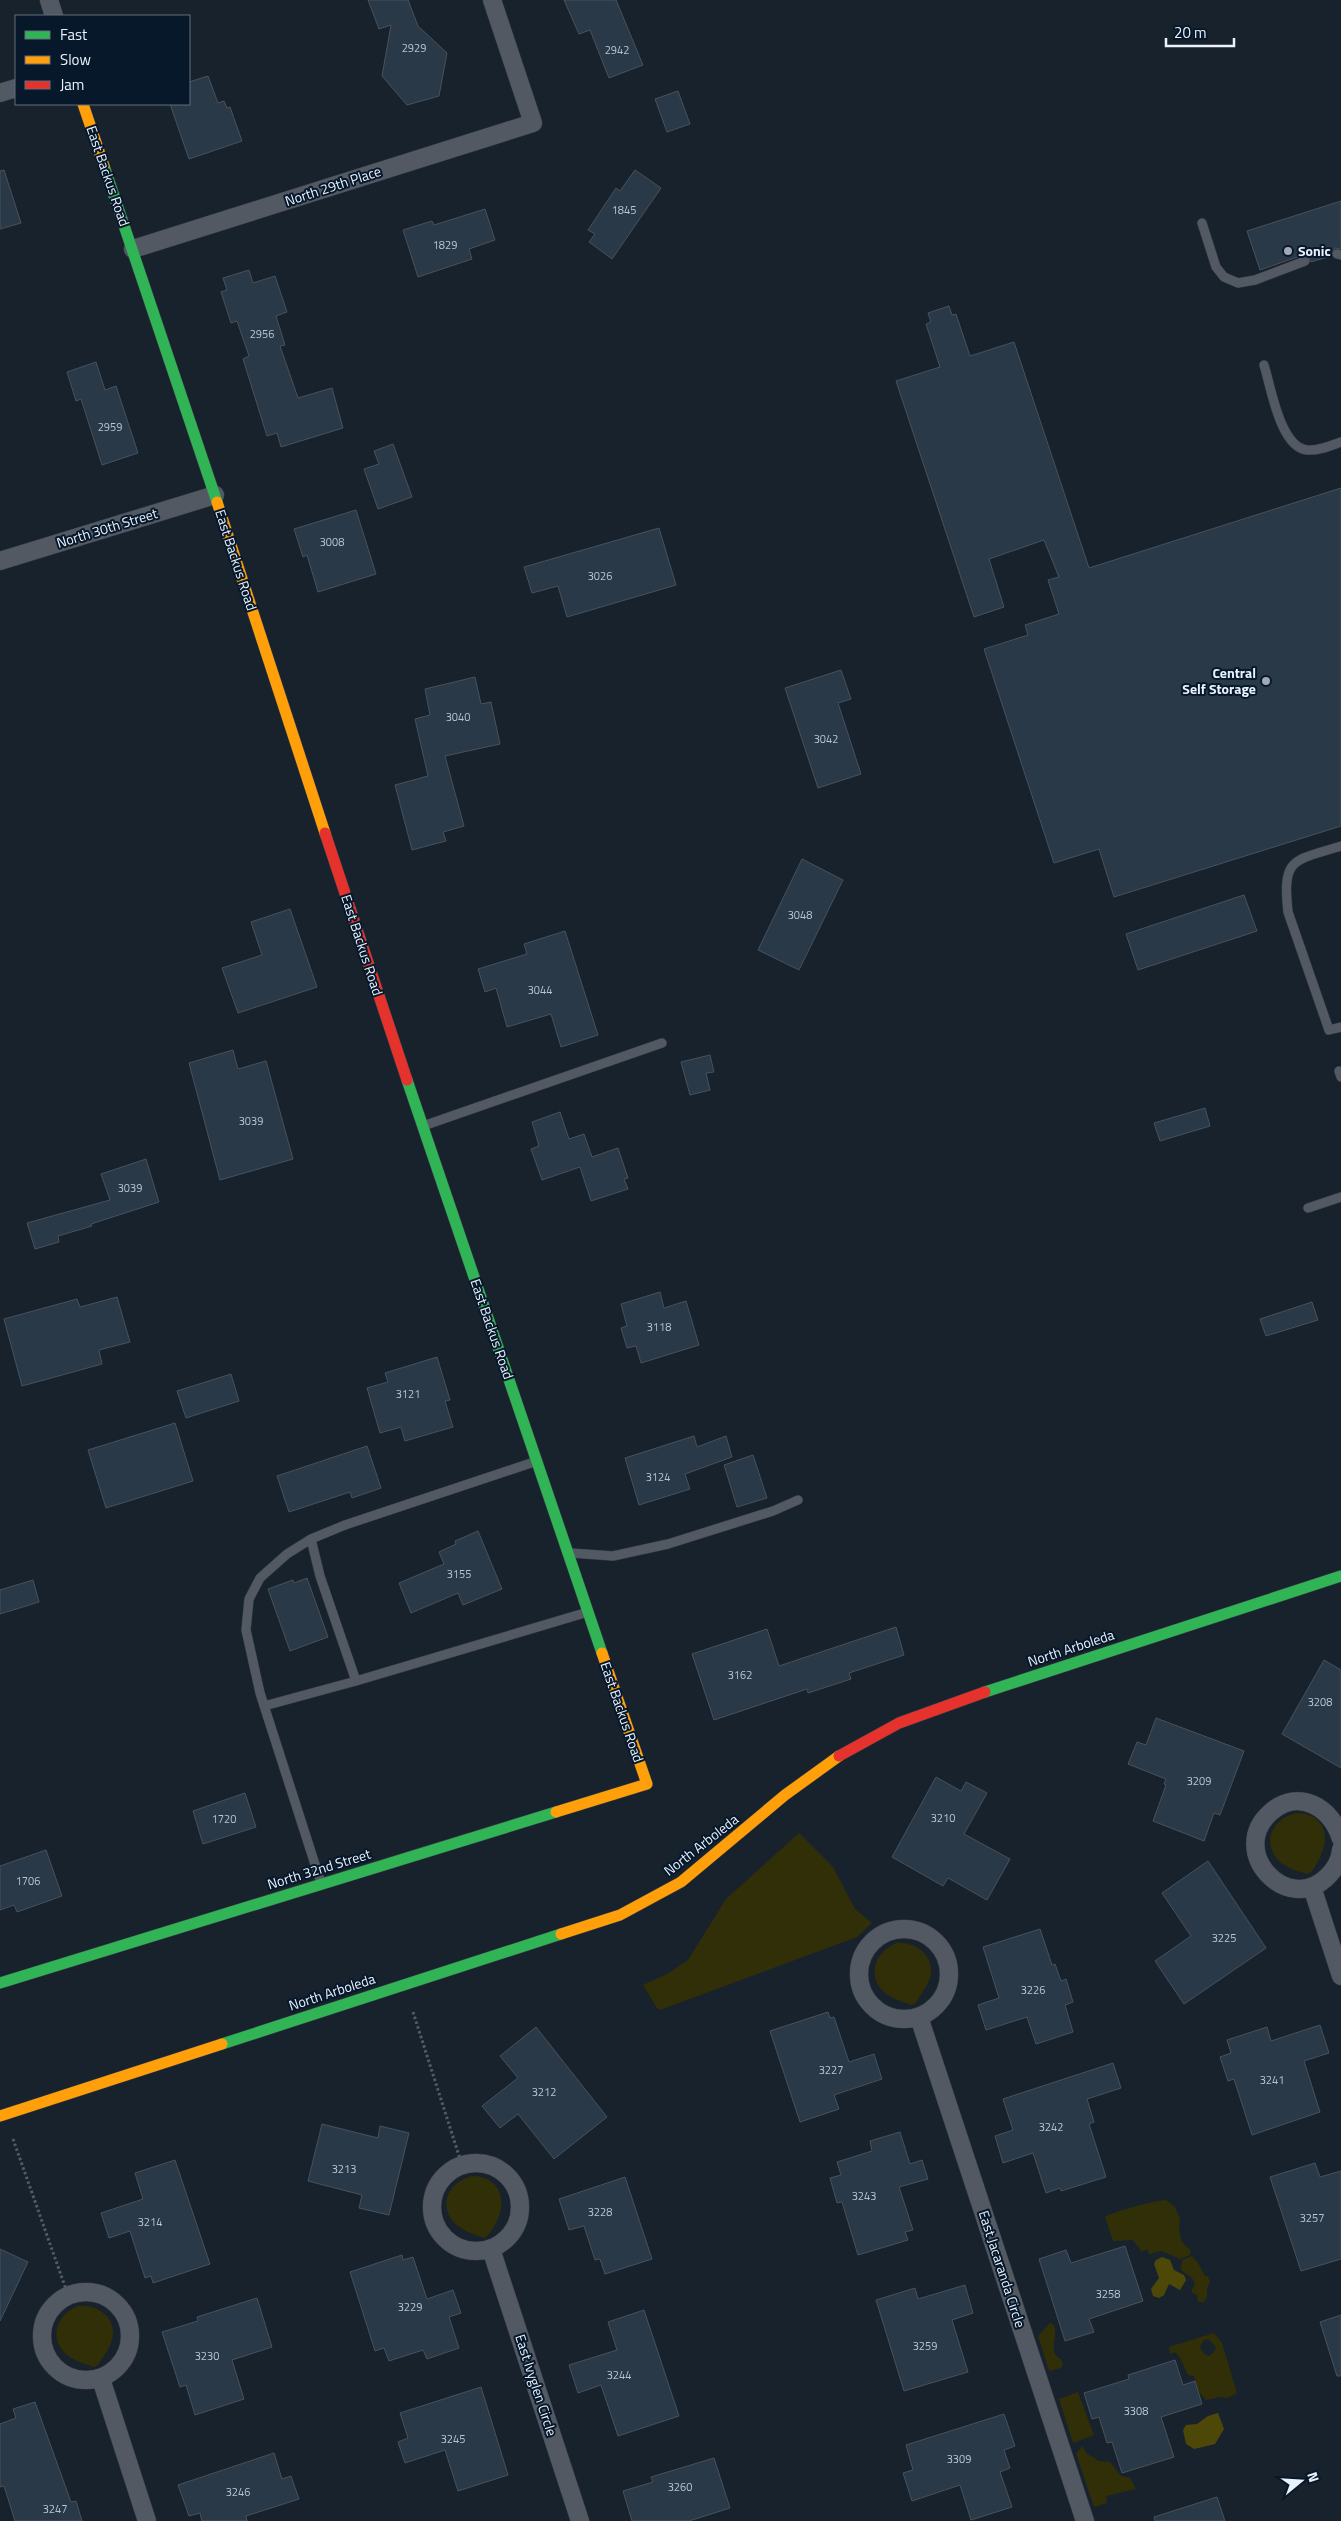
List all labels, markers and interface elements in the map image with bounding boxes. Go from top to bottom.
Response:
legend [15,15,190,105]
scale bar [1166,15,1234,47]
text: 20 m [1174,21,1207,44]
text: Fast [60,23,88,46]
house number: 2929 [402,40,426,56]
house number: 2942 [605,42,629,58]
text: Slow [60,48,91,71]
text: Jam [60,73,84,96]
street label: East Backus Road [81,123,136,229]
street label: North 29th Place [282,160,384,211]
house number: 1845 [612,202,636,218]
house number: 1829 [433,237,457,253]
place label: Sonic [1298,240,1331,261]
marker: Sonic [1282,245,1294,257]
house number: 2956 [250,326,274,342]
house number: 2959 [98,419,122,435]
street label: North 30th Street [54,502,160,553]
street label: East Backus Road [210,507,263,613]
house number: 3008 [320,534,344,550]
house number: 3026 [588,568,612,584]
place label: Central Self Storage [1182,662,1256,699]
marker: Central Self Storage [1260,675,1272,687]
house number: 3040 [446,709,470,725]
house number: 3042 [814,731,838,747]
street label: East Backus Road [336,892,389,998]
house number: 3048 [788,907,812,923]
house number: 3044 [528,982,552,998]
house number: 3039 [239,1113,263,1129]
house number: 3039 [118,1180,142,1196]
street label: East Backus Road [465,1276,520,1382]
house number: 3118 [647,1319,671,1335]
house number: 3121 [396,1386,420,1402]
house number: 3124 [646,1469,670,1485]
house number: 3155 [447,1566,471,1582]
street label: North Arboleda [1025,1624,1117,1671]
street label: East Backus Road [595,1659,650,1765]
house number: 3162 [728,1667,752,1683]
house number: 3208 [1308,1694,1332,1710]
house number: 3209 [1187,1773,1211,1789]
street label: North Arboleda [659,1809,743,1881]
house number: 3210 [931,1810,955,1826]
house number: 1720 [212,1811,236,1827]
street label: North 32nd Street [265,1843,373,1894]
house number: 1706 [16,1873,40,1889]
house number: 3225 [1212,1930,1236,1946]
street label: North Arboleda [286,1968,378,2015]
house number: 3226 [1021,1982,1045,1998]
house number: 3227 [819,2062,843,2078]
house number: 3241 [1260,2072,1284,2088]
house number: 3212 [532,2084,556,2100]
house number: 3242 [1039,2119,1063,2135]
house number: 3213 [332,2161,356,2177]
house number: 3243 [852,2188,876,2204]
house number: 3228 [588,2204,612,2220]
street label: East Jacaranda Circle [974,2208,1031,2330]
house number: 3257 [1300,2210,1324,2226]
house number: 3214 [138,2214,162,2230]
house number: 3258 [1096,2286,1120,2302]
house number: 3229 [398,2299,422,2315]
street label: East Ivyglen Circle [510,2331,563,2438]
house number: 3259 [913,2338,937,2354]
house number: 3230 [195,2348,219,2364]
house number: 3244 [607,2367,631,2383]
house number: 3308 [1124,2403,1148,2419]
house number: 3245 [441,2431,465,2447]
house number: 3309 [947,2451,971,2467]
north arrow [1276,2456,1326,2506]
text: N [1302,2469,1325,2485]
house number: 3260 [668,2479,692,2495]
house number: 3246 [226,2484,250,2500]
house number: 3247 [43,2501,67,2517]

